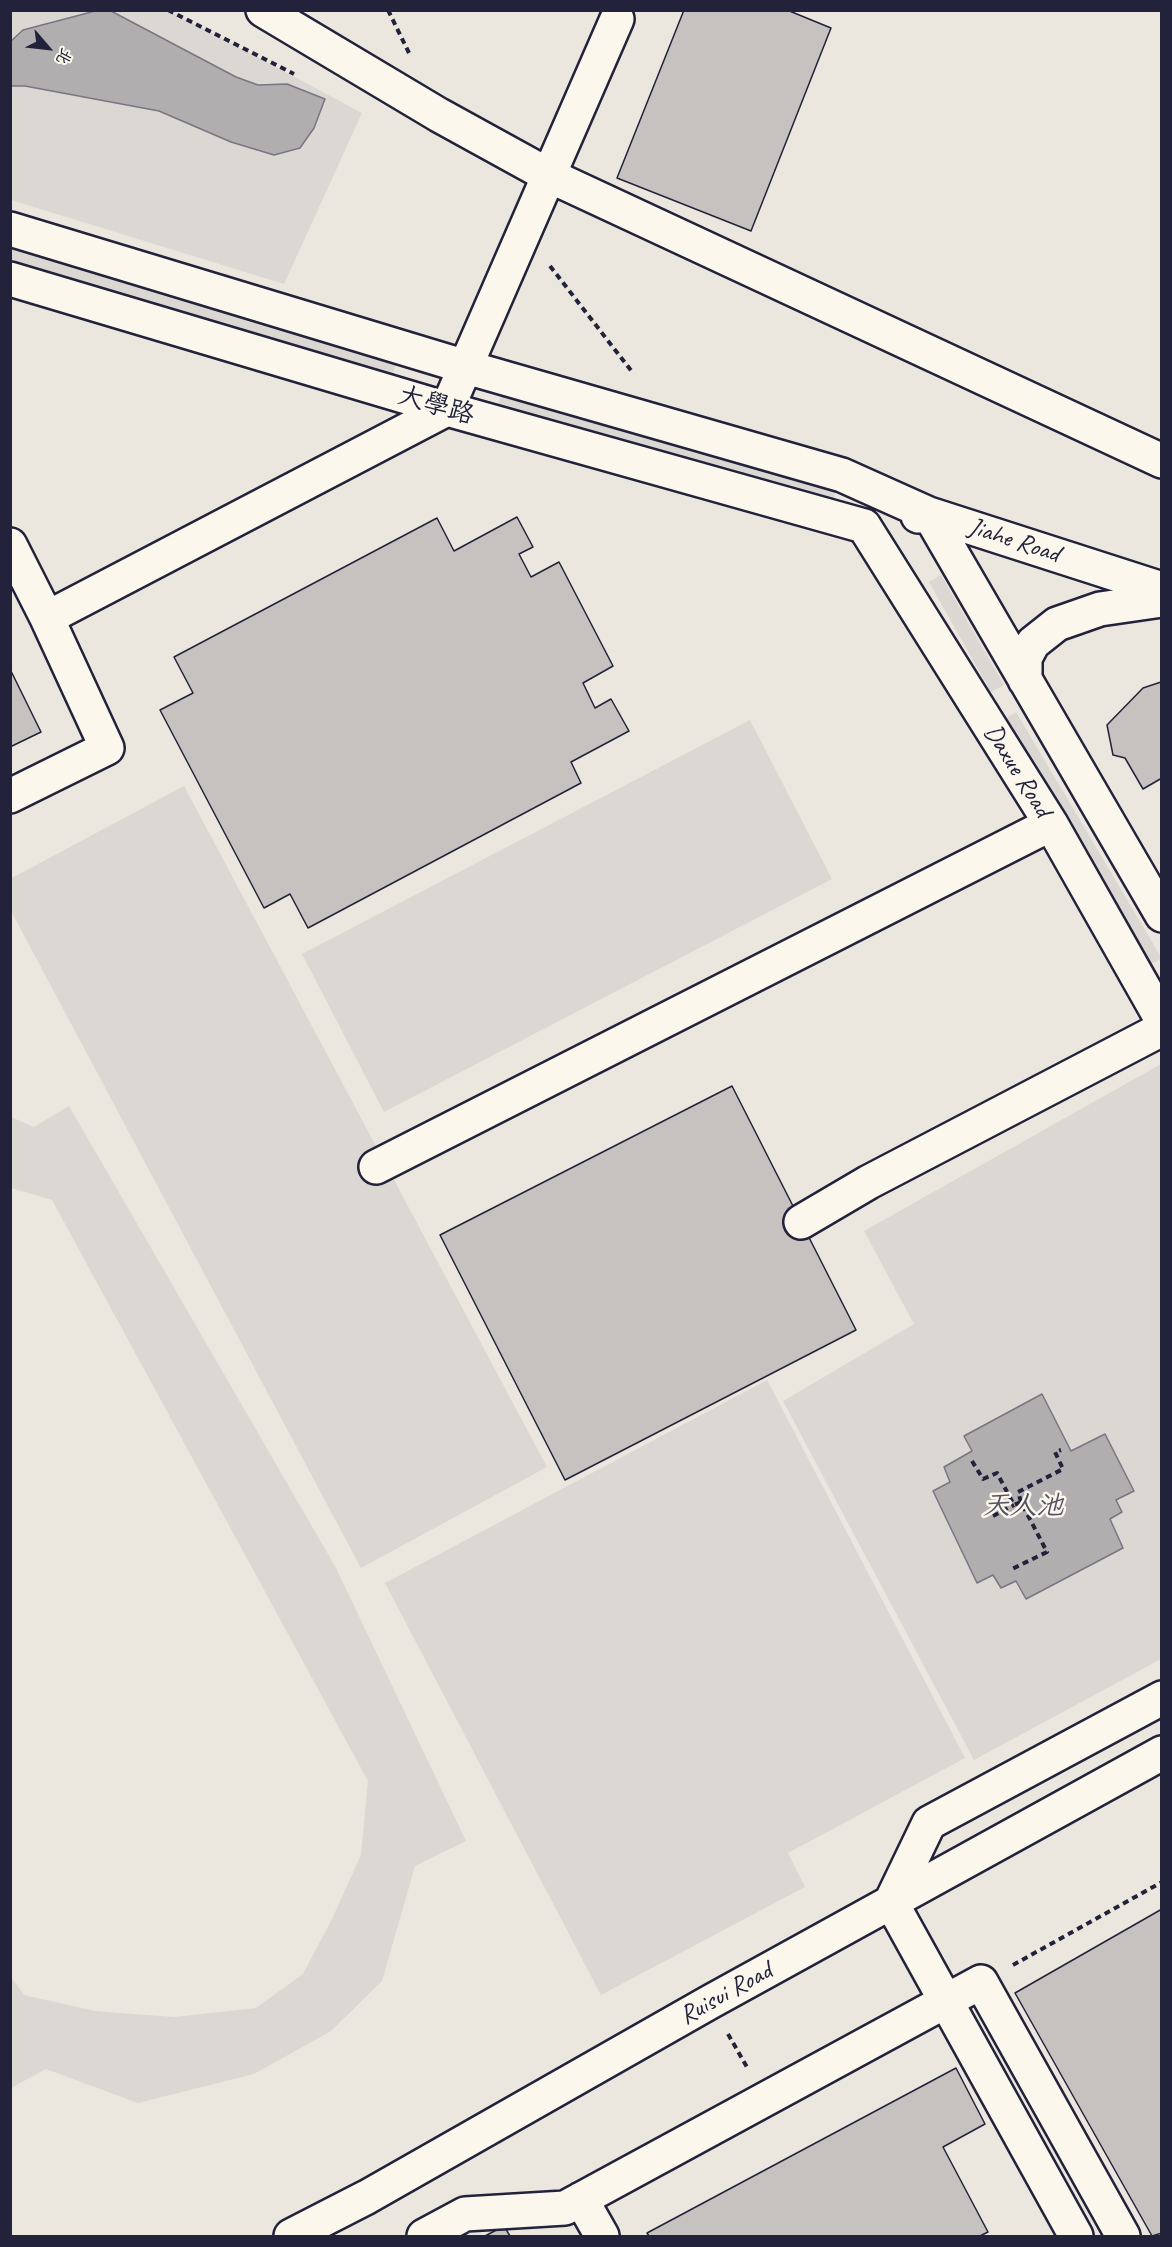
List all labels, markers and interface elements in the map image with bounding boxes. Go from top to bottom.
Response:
north arrow [18,18,78,78]
text: 北 [51,45,76,68]
street label: 大學路 [394,380,478,432]
street label: Jiahe Road [965,512,1063,570]
street label: Daxue Road [976,719,1058,823]
water label: 天人池 [983,1491,1063,1523]
street label: Ruisui Road [674,1956,778,2032]

